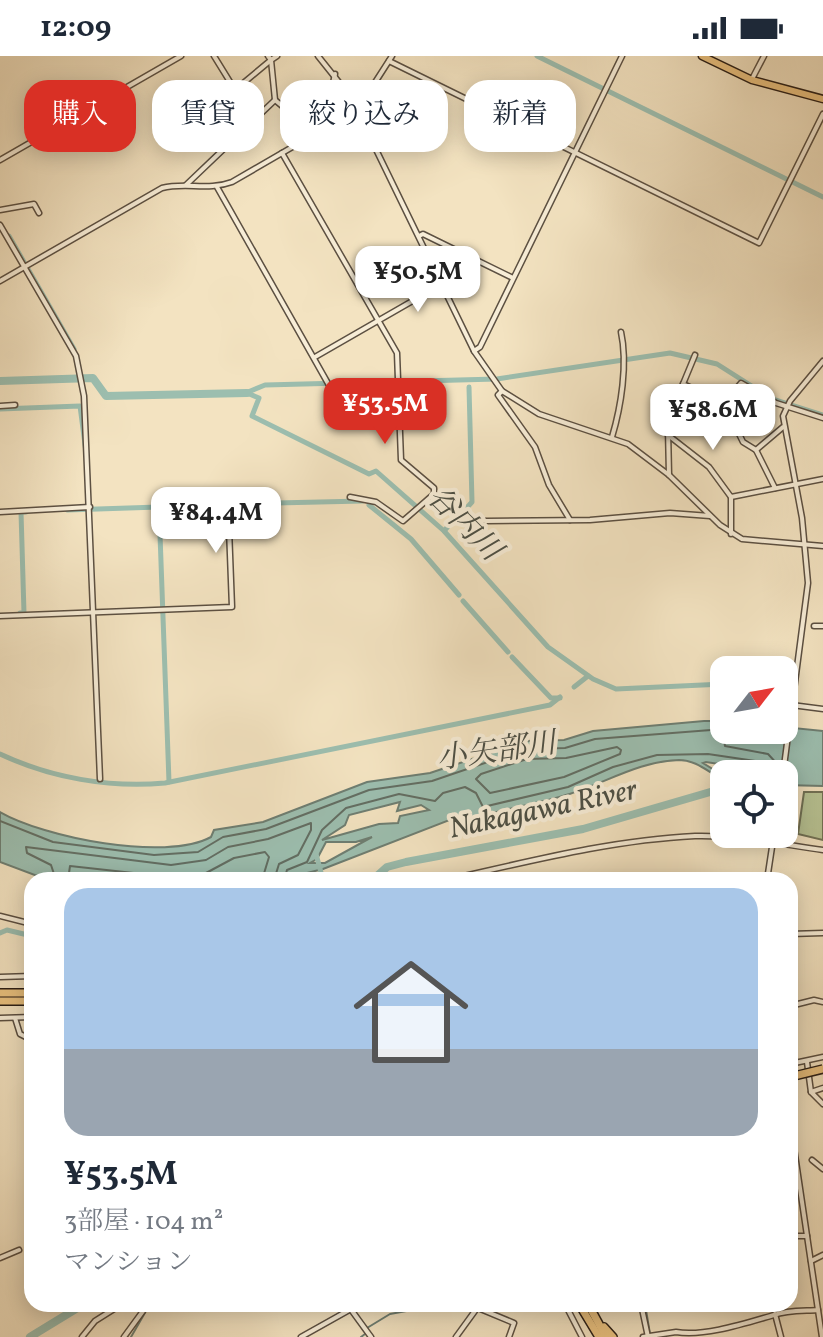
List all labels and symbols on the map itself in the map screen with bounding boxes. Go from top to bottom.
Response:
pin: ¥50.5M [353,246,483,314]
pin: ¥53.5M [320,378,450,446]
pin: ¥58.6M [648,384,778,452]
water label: 谷内川 [417,478,512,573]
pin: ¥84.4M [151,487,281,555]
north arrow [710,656,798,744]
water label: 小矢部川 [434,722,562,781]
water label: Nakagawa River [445,769,642,850]

